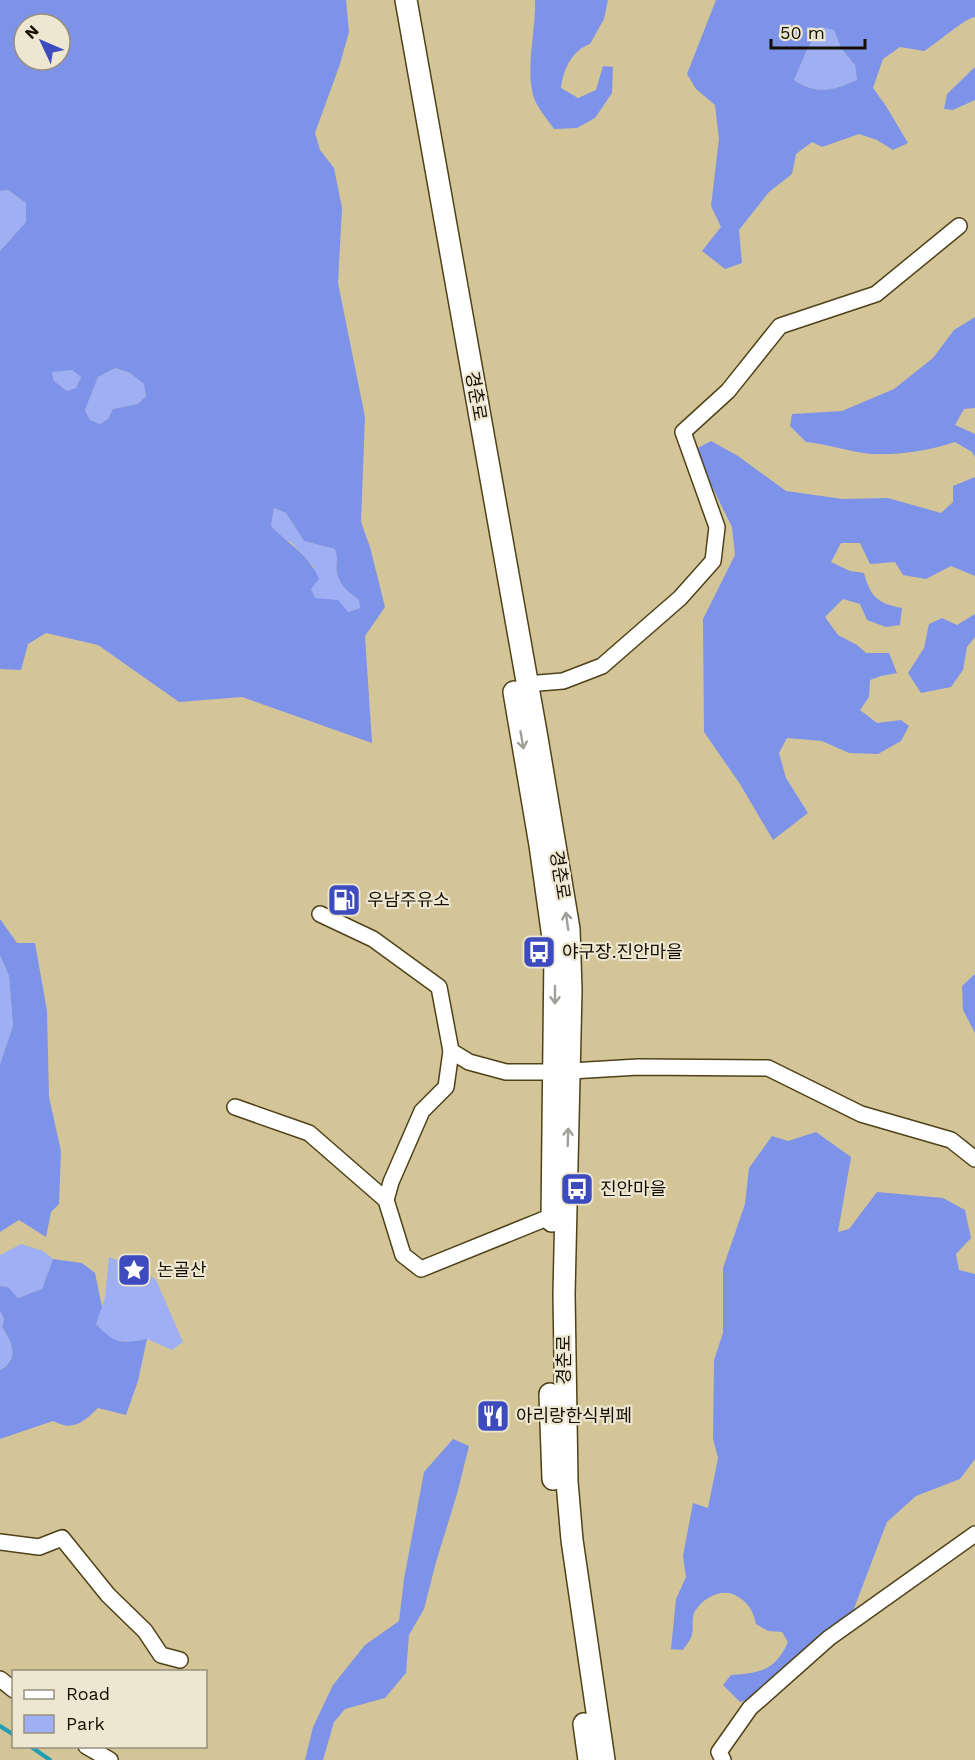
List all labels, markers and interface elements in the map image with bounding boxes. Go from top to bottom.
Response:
north arrow [12,12,72,72]
scale bar [771,12,866,50]
text: N [21,21,43,43]
text: 50 m [780,22,825,43]
street label: 경춘로 [462,370,491,422]
one-way arrow [517,730,528,749]
street label: 경춘로 [546,849,575,901]
fuel station icon: 우남주유소 [326,882,362,918]
place label: 우남주유소 [367,889,450,910]
one-way arrow [562,912,573,932]
bus stop icon: 야구장.진안마을 [521,934,557,970]
place label: 야구장.진안마을 [562,941,683,962]
one-way arrow [549,985,561,1005]
one-way arrow [563,1128,574,1148]
bus stop icon: 진안마을 [559,1171,595,1207]
place label: 진안마을 [600,1178,666,1199]
place icon: 논골산 [116,1252,152,1288]
place label: 논골산 [157,1259,207,1280]
street label: 경춘로 [553,1335,574,1385]
restaurant icon: 아리랑한식뷔페 [475,1398,511,1434]
place label: 아리랑한식뷔페 [516,1405,632,1426]
legend [12,1670,207,1748]
text: Road [66,1683,110,1704]
text: Park [66,1713,105,1734]

